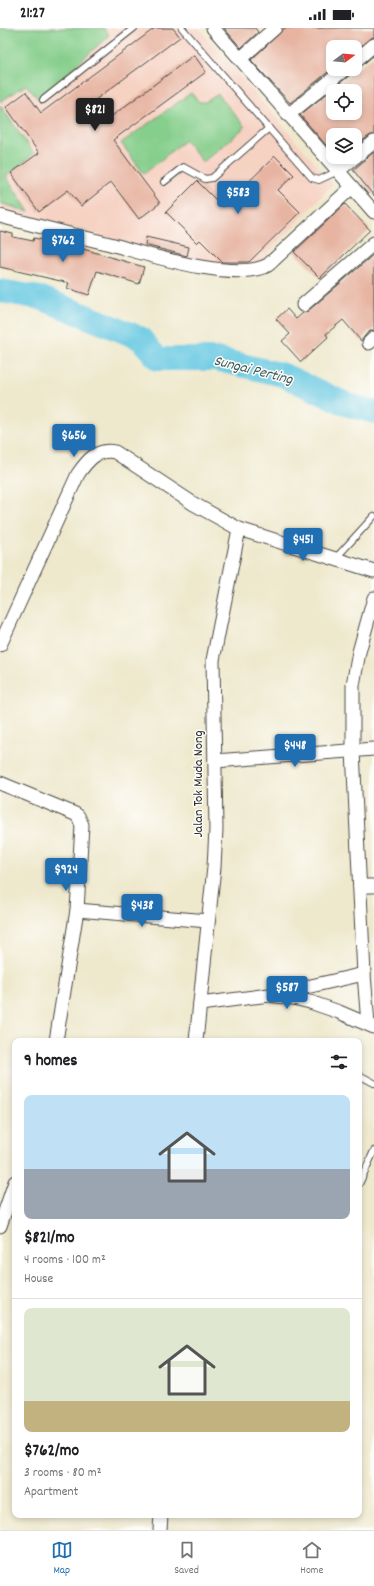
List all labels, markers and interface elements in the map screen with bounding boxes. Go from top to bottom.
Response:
text: 21:27 [20,3,45,25]
north arrow [326,40,362,76]
map controls [326,40,362,164]
button: locate [326,84,362,120]
pin: $821 [71,98,119,132]
text: $821 [85,101,105,120]
button: layers [326,128,362,164]
pin: $583 [214,181,262,215]
text: $583 [226,184,250,203]
pin: $762 [39,229,87,263]
text: $762 [51,232,75,251]
water label: Sungai Perting [211,351,295,392]
pin: $656 [50,424,98,458]
text: $656 [61,427,87,446]
pin: $451 [279,528,327,562]
text: $451 [293,531,313,550]
street label: Jalan Tok Muda Nong [189,730,209,838]
pin: $448 [271,734,319,768]
text: $448 [284,737,306,756]
pin: $924 [42,858,90,892]
text: $924 [54,861,78,880]
pin: $438 [118,894,166,928]
text: $438 [131,897,153,916]
pin: $587 [263,976,311,1010]
text: $587 [276,979,298,998]
text: 9 homes [24,1050,77,1074]
icon: filters [328,1051,350,1073]
icon: home [151,1121,223,1193]
text: $821/mo [24,1227,75,1251]
text: 4 rooms · 100 m² [24,1251,106,1270]
text: House [24,1270,53,1289]
icon: home [151,1334,223,1406]
text: $762/mo [24,1440,79,1464]
text: 3 rooms · 80 m² [24,1464,101,1483]
text: Apartment [24,1483,78,1502]
tab: Map [51,1539,73,1579]
tab: Saved [174,1539,199,1579]
tab: Home [300,1539,323,1579]

